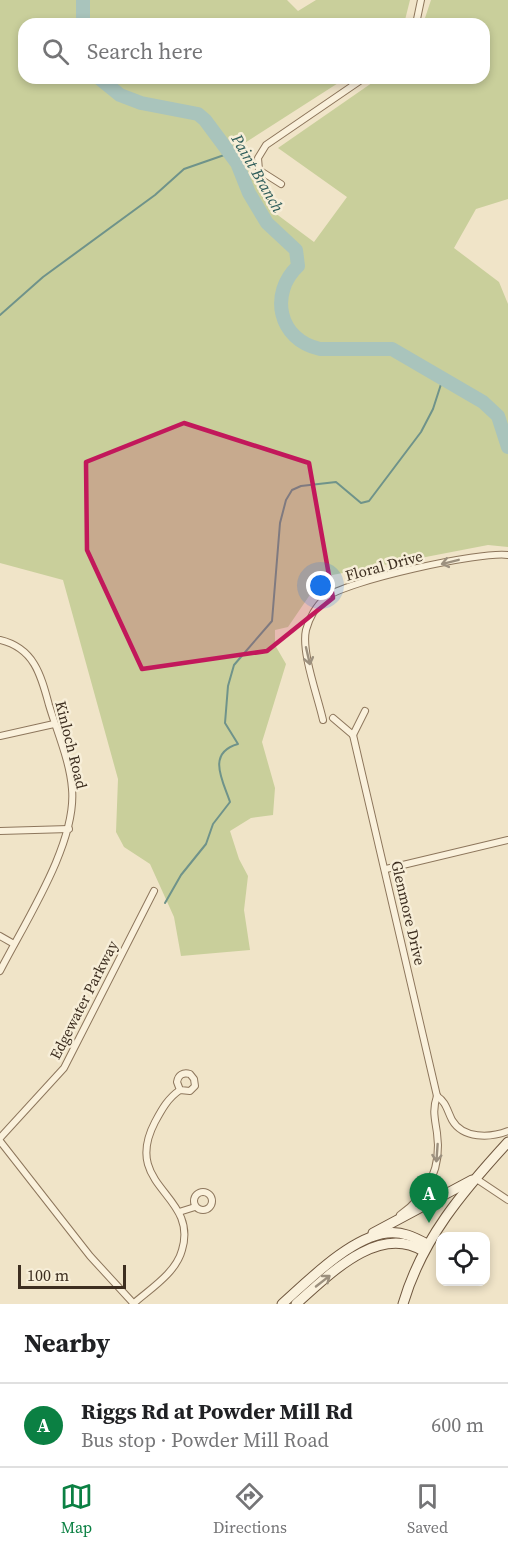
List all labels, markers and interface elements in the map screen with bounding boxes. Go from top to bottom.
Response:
search box [18,18,490,84]
icon: search [39,35,72,68]
text: Search here [87,36,203,66]
water label: Paint Branch [226,129,289,217]
street label: Floral Drive [343,545,425,586]
one-way arrow [441,556,460,568]
your location [306,571,335,600]
one-way arrow [303,646,315,665]
street label: Kinloch Road [50,699,93,792]
street label: Glenmore Drive [386,859,431,968]
street label: Edgewater Parkway [44,936,123,1063]
one-way arrow [432,1143,443,1163]
pin: A [410,1174,448,1223]
map controls [436,1232,490,1286]
button: locate [436,1232,490,1286]
scale bar [18,1262,126,1290]
text: 100 m [27,1264,69,1286]
one-way arrow [314,1275,330,1288]
text: Nearby [24,1325,110,1361]
text: Riggs Rd at Powder Mill Rd [81,1396,353,1426]
text: A [37,1411,50,1439]
text: 600 m [431,1411,484,1439]
text: Bus stop · Powder Mill Road [81,1426,329,1454]
tab: Map [60,1480,93,1538]
tab: Directions [213,1480,287,1538]
tab: Saved [407,1480,448,1538]

